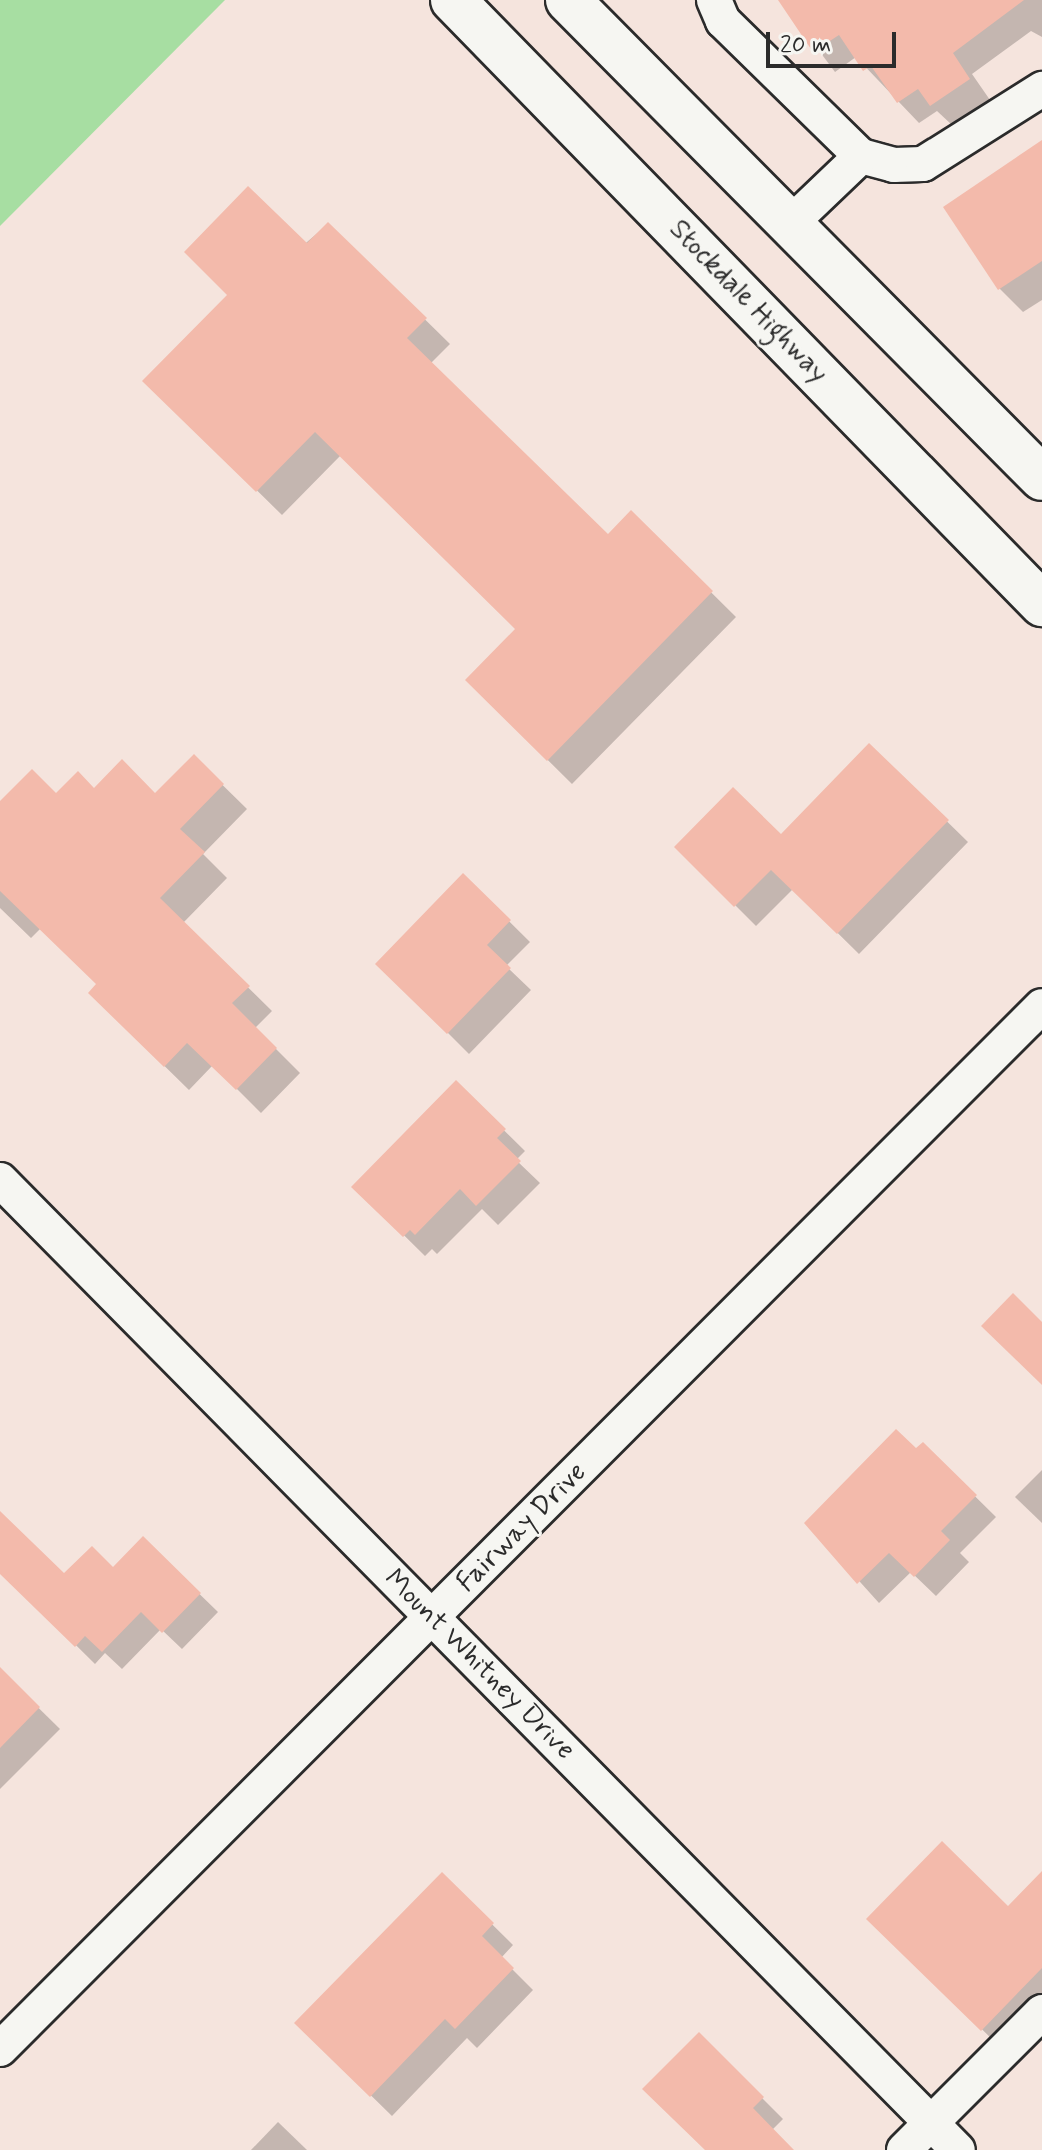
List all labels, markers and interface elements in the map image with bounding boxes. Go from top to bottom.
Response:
scale bar [770,16,900,66]
text: 20 m [780,30,831,61]
street label: Stockdale Highway [662,213,834,391]
street label: Fairway Drive [451,1457,593,1599]
street label: Mount Whitney Drive [377,1563,581,1767]

